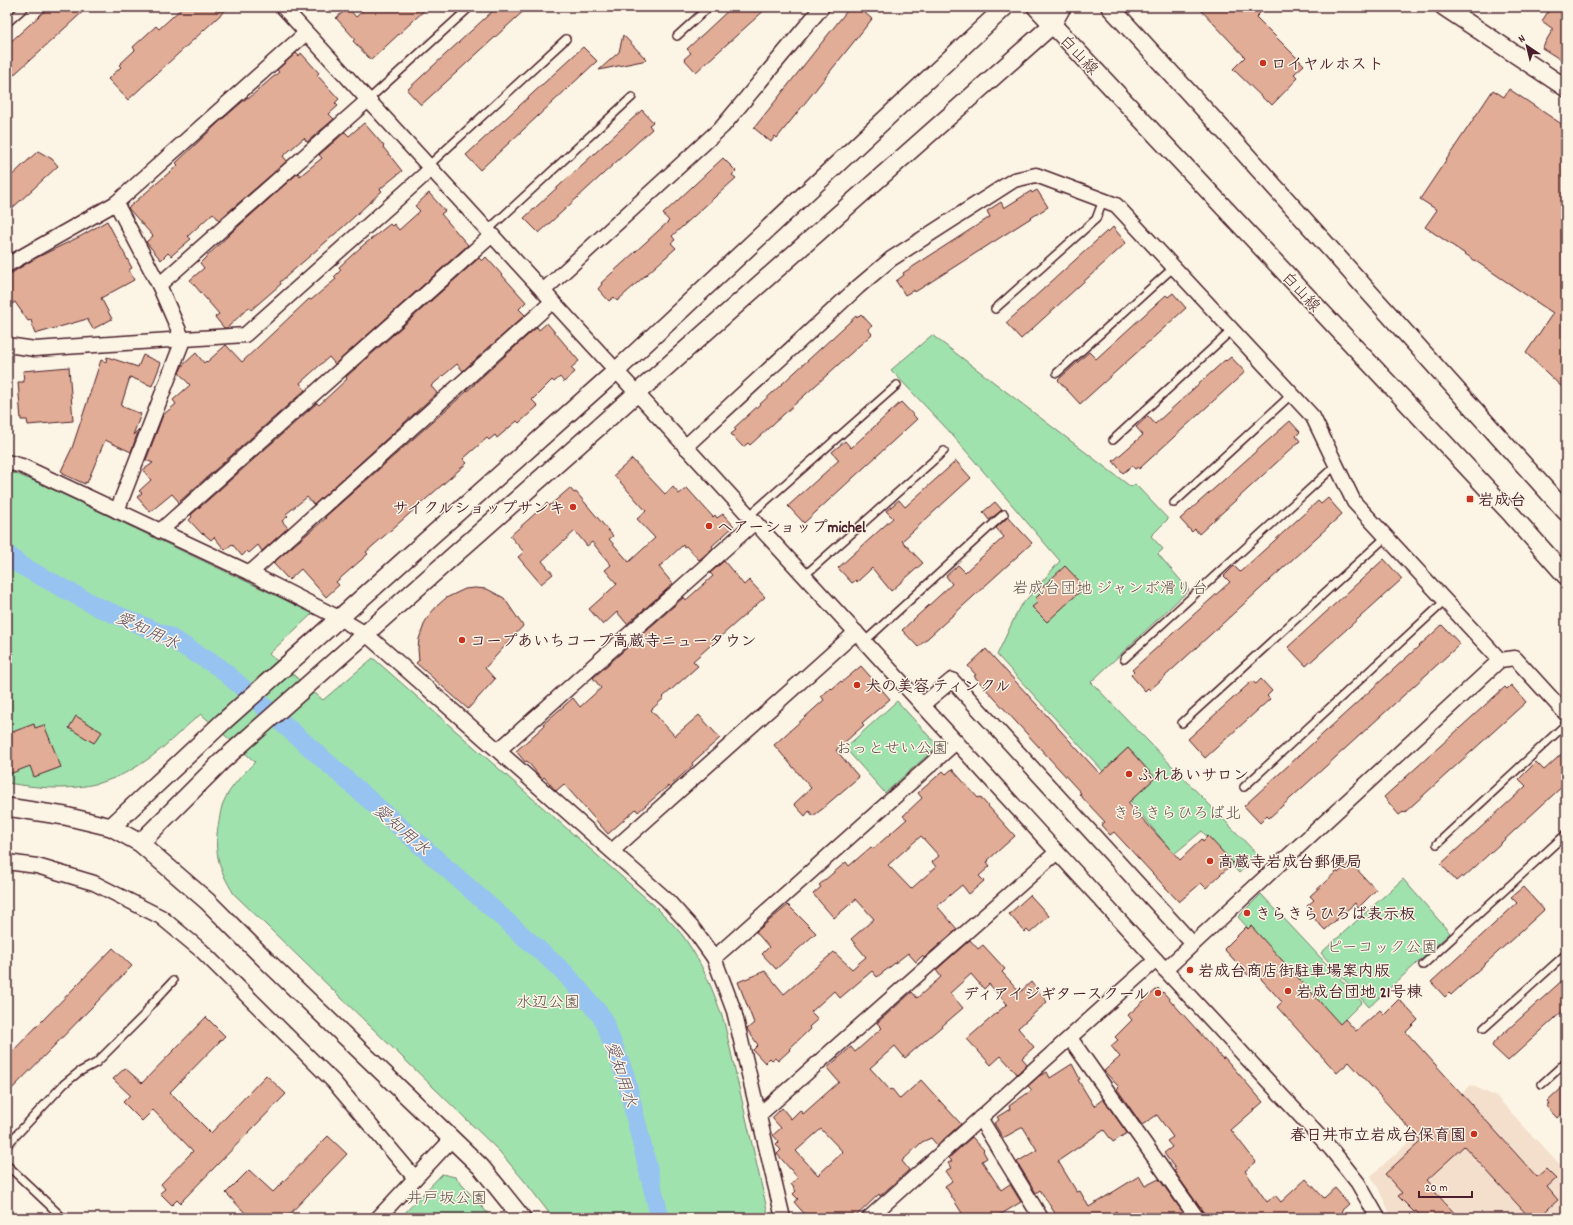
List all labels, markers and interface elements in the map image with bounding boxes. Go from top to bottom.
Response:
north arrow [1507,26,1547,66]
street label: 白山線 [1053,30,1103,81]
text: N [1516,31,1530,48]
place label: ロイヤルホスト [1271,54,1384,77]
marker: ロイヤルホスト [1258,58,1268,68]
street label: 白山線 [1275,267,1325,318]
place label: 岩成台 [1478,490,1526,513]
marker: 岩成台 [1465,494,1475,504]
place label: サイクルショップサンキ [392,498,565,521]
marker: サイクルショップサンキ [568,502,578,512]
place label: ヘアーショップmichel [717,517,866,540]
marker: ヘアーショップmichel [704,521,714,531]
park label: 岩成台団地 ジャンボ滑り台 [1012,578,1208,601]
water label: 愛知用水 [111,607,183,658]
place label: コープあいちコープ高蔵寺ニュータウン [470,631,756,654]
marker: コープあいちコープ高蔵寺ニュータウン [457,635,467,645]
place label: 犬の美容 ティンクル [865,676,1011,699]
marker: 犬の美容 ティンクル [852,680,862,690]
park label: おっとせい公園 [836,738,948,761]
place label: ふれあいサロン [1137,765,1249,788]
marker: ふれあいサロン [1124,769,1134,779]
water label: 愛知用水 [366,800,434,863]
park label: きらきらひろば北 [1113,803,1241,826]
place label: 高蔵寺岩成台郵便局 [1218,852,1362,875]
marker: 高蔵寺岩成台郵便局 [1205,856,1215,866]
place label: きらきらひろば表示板 [1255,904,1415,927]
marker: きらきらひろば表示板 [1242,908,1252,918]
park label: ピーコック公園 [1326,937,1438,960]
place label: 岩成台商店街駐車場案内版 [1198,961,1390,984]
marker: 岩成台商店街駐車場案内版 [1185,965,1195,975]
place label: 岩成台団地 21号棟 [1296,982,1423,1005]
place label: ディアイジギタースクール [963,984,1150,1007]
marker: 岩成台団地 21号棟 [1283,986,1293,996]
marker: ディアイジギタースクール [1153,988,1163,998]
park label: 水辺公園 [516,992,580,1015]
water label: 愛知用水 [597,1039,641,1111]
place label: 春日井市立岩成台保育園 [1290,1125,1466,1148]
marker: 春日井市立岩成台保育園 [1469,1129,1479,1139]
scale bar [1419,1173,1472,1199]
text: 20 m [1425,1180,1448,1197]
park label: 井戸坂公園 [407,1188,487,1211]

